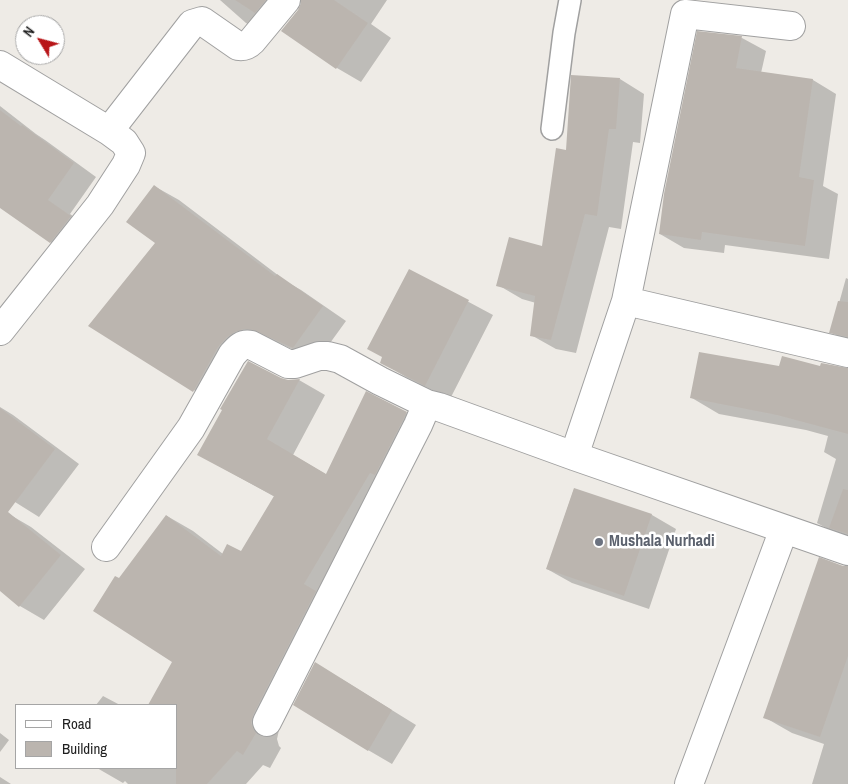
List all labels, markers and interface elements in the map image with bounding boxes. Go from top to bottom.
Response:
north arrow [15,15,65,65]
text: N [19,23,38,40]
place label: Mushala Nurhadi [609,532,715,552]
marker: Mushala Nurhadi [593,536,605,548]
legend [15,704,178,769]
text: Road [62,713,91,734]
text: Building [62,738,107,759]

